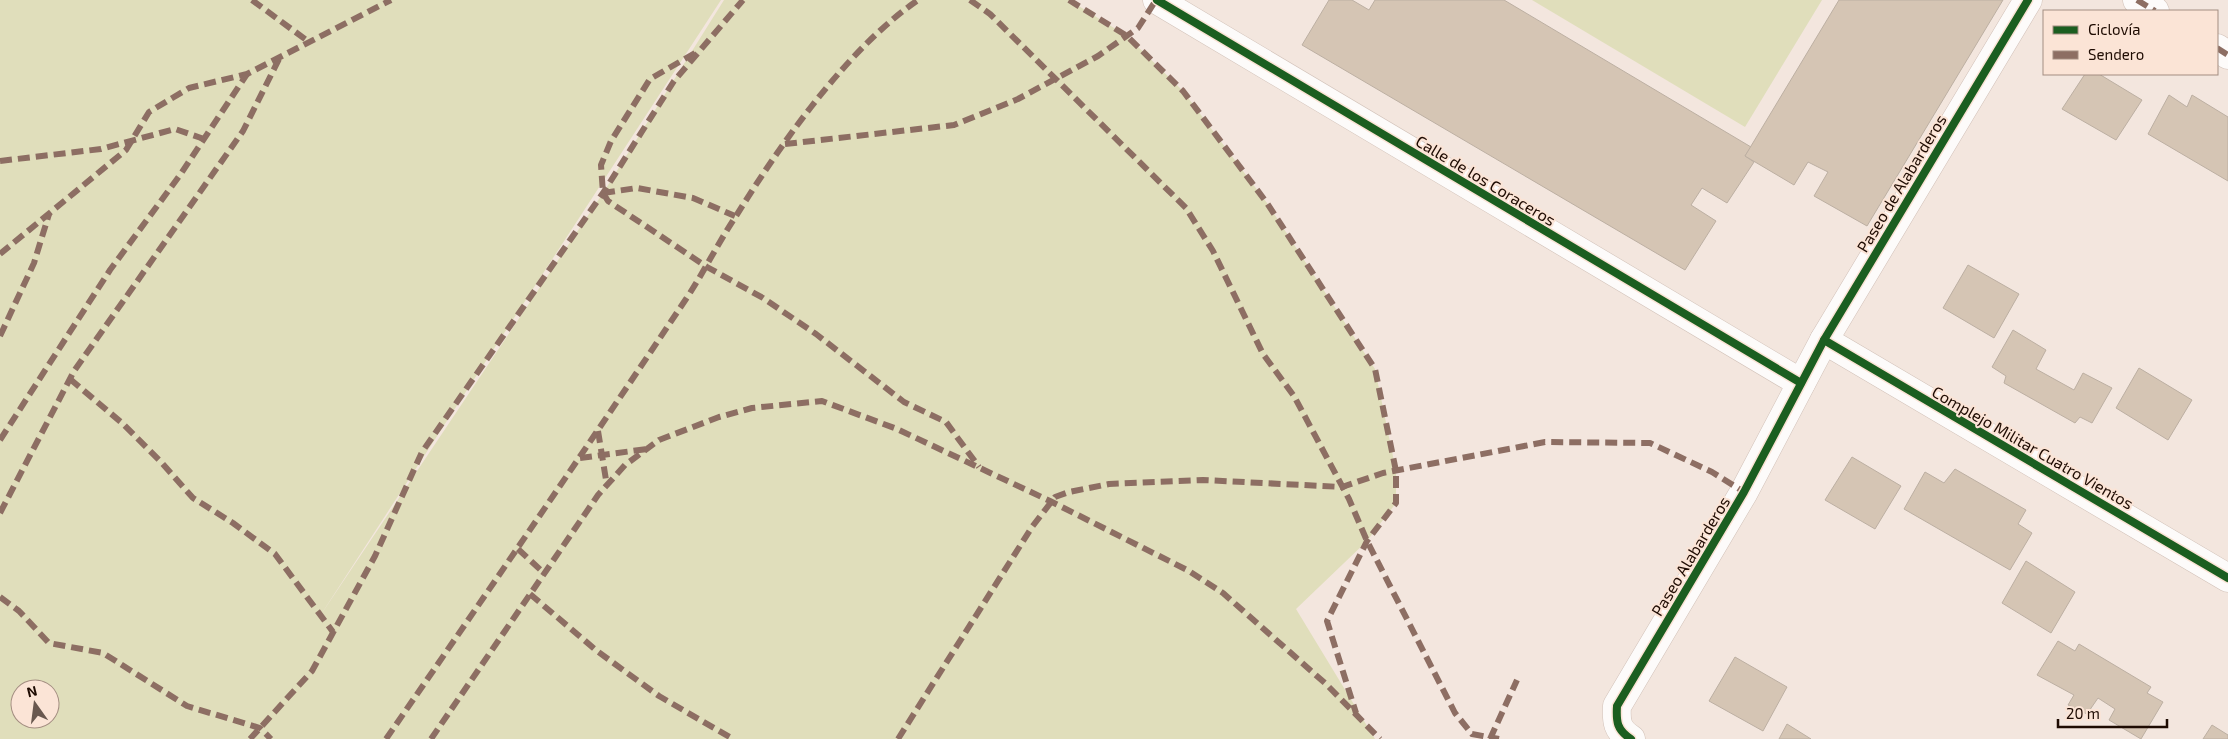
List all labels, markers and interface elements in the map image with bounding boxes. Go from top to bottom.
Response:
legend [2043,10,2218,75]
text: Ciclovía [2088,20,2140,38]
text: Sendero [2088,45,2144,63]
street label: Paseo de Alabarderos [1852,111,1950,255]
street label: Calle de los Coraceros [1413,131,1559,229]
street label: Complejo Militar Cuatro Vientos [1928,381,2137,513]
street label: Paseo Alabarderos [1647,493,1733,619]
north arrow [10,679,60,729]
text: N [25,681,39,700]
scale bar [2058,696,2167,728]
text: 20 m [2066,704,2100,722]

